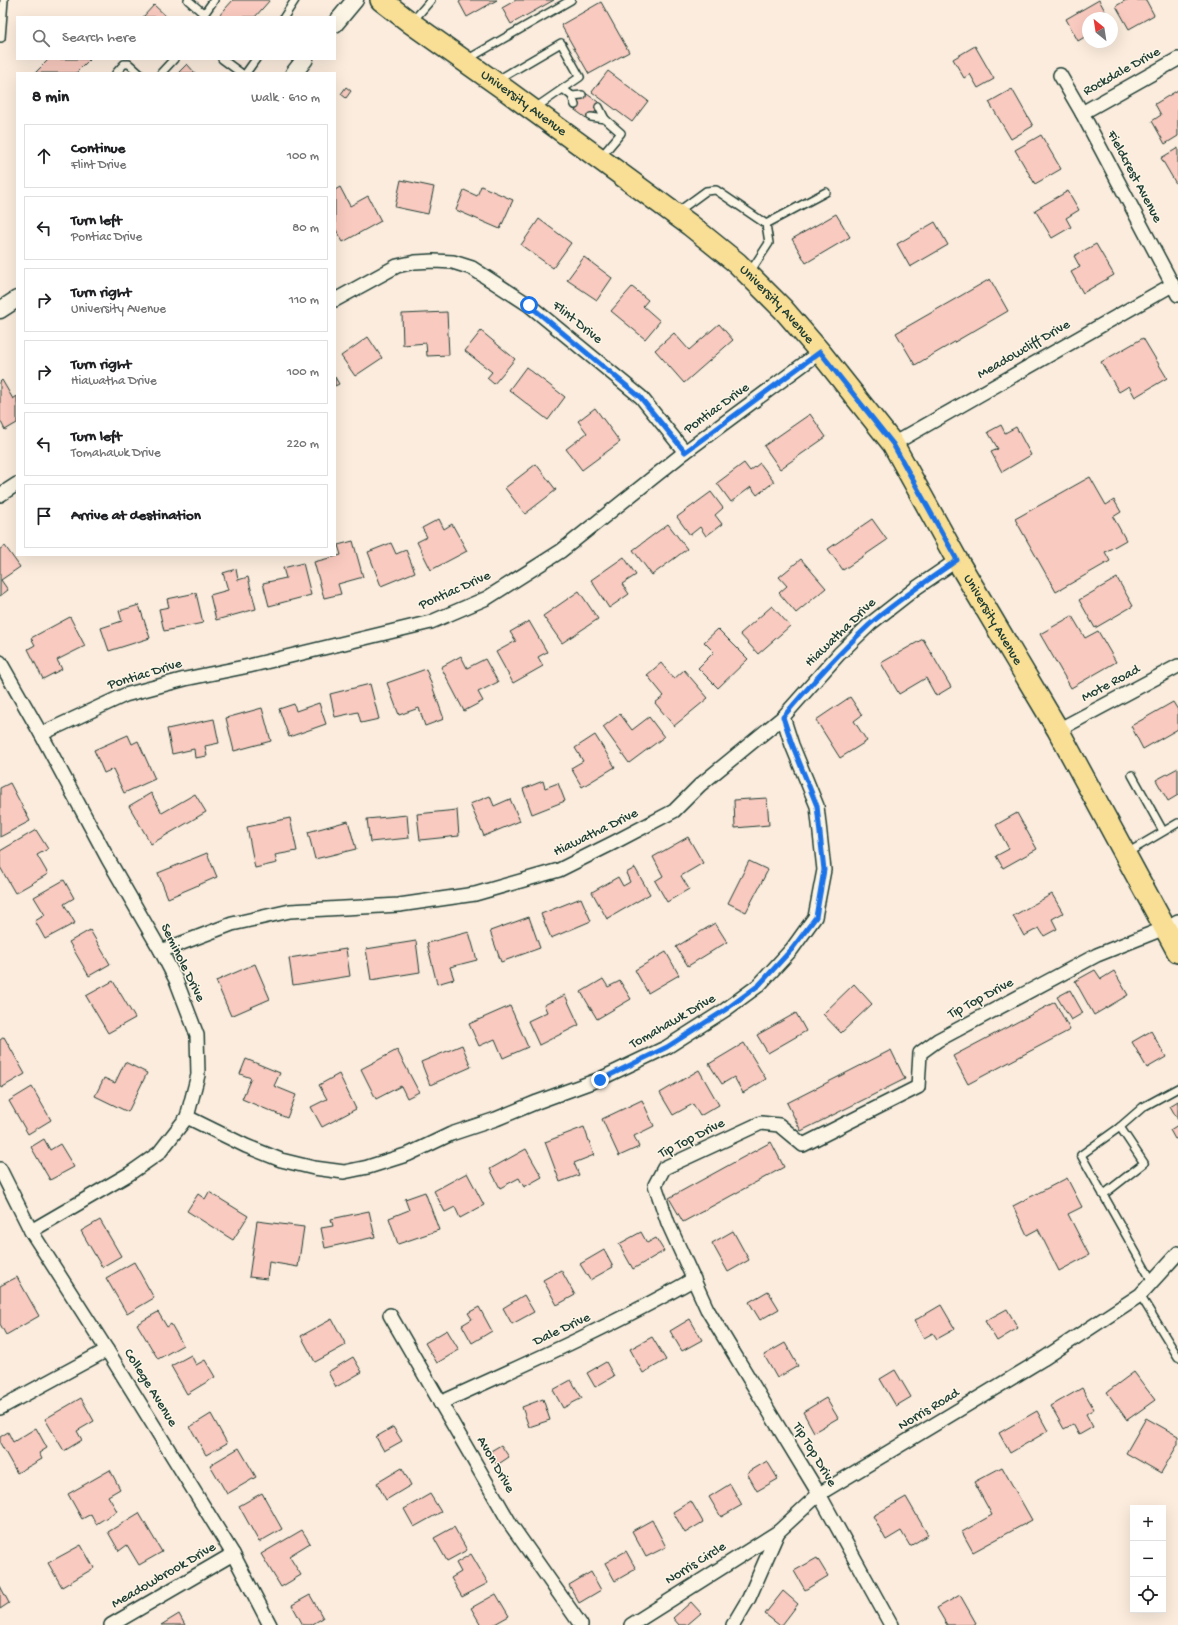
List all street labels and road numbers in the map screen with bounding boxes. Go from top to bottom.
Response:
street label: Rockdale Drive [1080,43,1164,100]
street label: University Avenue [477,66,571,141]
street label: Fieldcrest Avenue [1102,127,1166,227]
street label: University Avenue [735,261,818,348]
street label: Flint Drive [548,297,606,349]
street label: Meadowcliff Drive [975,316,1074,383]
street label: Pontiac Drive [680,379,754,439]
street label: Pontiac Drive [416,567,494,615]
street label: University Avenue [959,571,1026,669]
street label: Hiawatha Drive [802,594,881,671]
street label: Pontiac Drive [105,655,185,695]
street label: Mote Road [1079,661,1145,706]
street label: Hiawatha Drive [551,805,642,861]
street label: Seminole Drive [156,921,209,1006]
street label: Tip Top Drive [944,974,1017,1024]
street label: Tomahawk Drive [626,990,720,1054]
street label: Tip Top Drive [655,1115,729,1163]
street label: Dale Drive [530,1309,594,1351]
street label: College Avenue [119,1346,181,1431]
street label: Norris Road [895,1384,964,1435]
street label: Tip Top Drive [788,1419,840,1491]
street label: Avon Drive [472,1434,518,1497]
street label: Norris Circle [662,1538,730,1589]
street label: Meadowbrook Drive [109,1539,220,1613]

